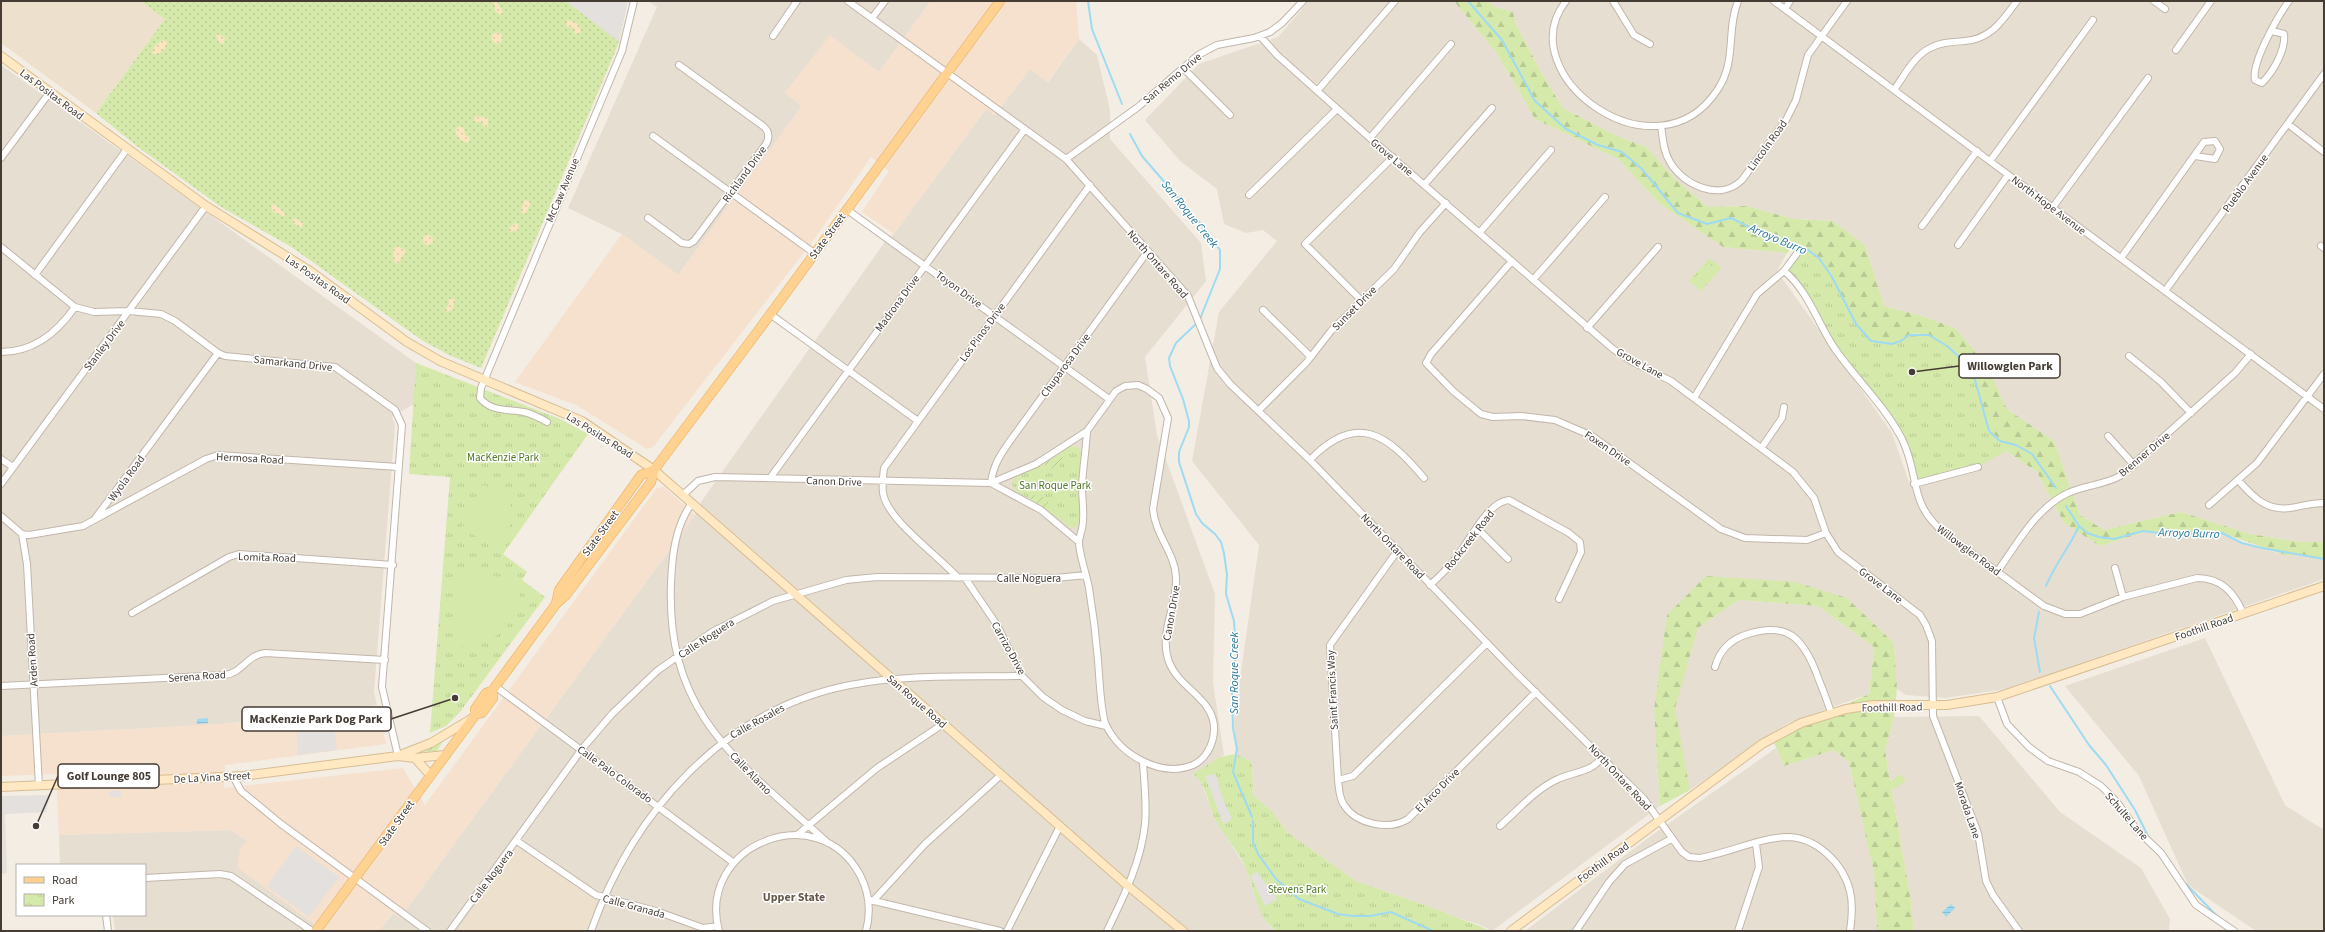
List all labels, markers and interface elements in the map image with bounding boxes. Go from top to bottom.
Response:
street label: San Remo Drive [1140,49,1205,107]
street label: Las Positas Road [17,65,87,123]
street label: Lincoln Road [1744,117,1791,174]
street label: Grove Lane [1367,135,1417,180]
street label: Richland Drive [719,143,770,206]
street label: Pueblo Avenue [2219,151,2272,215]
street label: McCaw Avenue [542,155,583,225]
street label: North Hope Avenue [2008,172,2089,239]
water label: San Roque Creek [1157,177,1222,252]
street label: State Street [806,210,849,262]
water label: Arroyo Burro [1745,219,1809,259]
street label: North Ontare Road [1124,227,1192,302]
street label: Las Positas Road [282,251,353,307]
street label: Toyon Drive [932,267,985,312]
street label: Madrona Drive [872,271,923,335]
street label: Sunset Drive [1329,282,1380,334]
street label: Los Pinos Drive [956,299,1009,365]
street label: Stanley Drive [80,316,129,374]
street label: Chuparosa Drive [1037,330,1094,400]
street label: Grove Lane [1614,344,1666,383]
street label: Samarkand Drive [253,352,334,375]
callout: Willowglen Park [1959,354,2060,378]
text: Willowglen Park [1967,358,2053,375]
street label: Las Positas Road [563,409,636,462]
street label: Foxen Drive [1581,427,1634,470]
street label: Brenner Drive [2115,428,2174,480]
street label: Hermosa Road [216,449,284,468]
park label: MacKenzie Park [467,450,540,465]
street label: Wyola Road [105,452,148,504]
street label: Canon Drive [806,473,863,490]
park label: San Roque Park [1019,478,1092,493]
street label: State Street [579,507,622,559]
street label: Rockcreek Road [1441,507,1498,574]
street label: North Ontare Road [1357,510,1428,583]
street label: Willowglen Road [1934,521,2004,579]
water label: Arroyo Burro [2157,524,2220,543]
street label: Lomita Road [238,549,296,566]
street label: Grove Lane [1856,564,1906,607]
street label: Calle Noguera [997,571,1061,586]
street label: Canon Drive [1159,584,1184,642]
street label: Foothill Road [2173,610,2235,644]
street label: Calle Noguera [675,615,737,662]
street label: Carrizo Drive [988,619,1030,678]
water label: San Roque Creek [1226,631,1243,714]
street label: Arden Road [23,633,42,687]
street label: Saint Francis Way [1323,650,1342,730]
street label: Serena Road [168,667,226,686]
street label: San Roque Road [883,671,950,732]
street label: Foothill Road [1861,699,1923,716]
street label: Calle Rosales [727,700,788,743]
callout: MacKenzie Park Dog Park [242,707,391,731]
text: MacKenzie Park Dog Park [249,711,383,728]
street label: North Ontare Road [1585,741,1654,814]
street label: Calle Palo Colorado [574,742,655,807]
street label: Calle Alamo [726,749,775,798]
callout: Golf Lounge 805 [58,764,159,788]
street label: El Arco Drive [1412,764,1463,816]
text: Golf Lounge 805 [67,768,151,785]
street label: De La Vina Street [173,768,251,787]
street label: Morada Lane [1951,780,1984,841]
street label: Schulte Lane [2102,789,2152,844]
street label: State Street [375,797,418,849]
street label: Foothill Road [1574,838,1632,886]
street label: Calle Noguera [466,846,517,906]
legend [16,864,146,916]
text: Road [52,872,78,889]
park label: Stevens Park [1268,882,1327,897]
district label: Upper State [763,889,825,906]
street label: Calle Granada [601,891,667,922]
text: Park [52,892,74,909]

